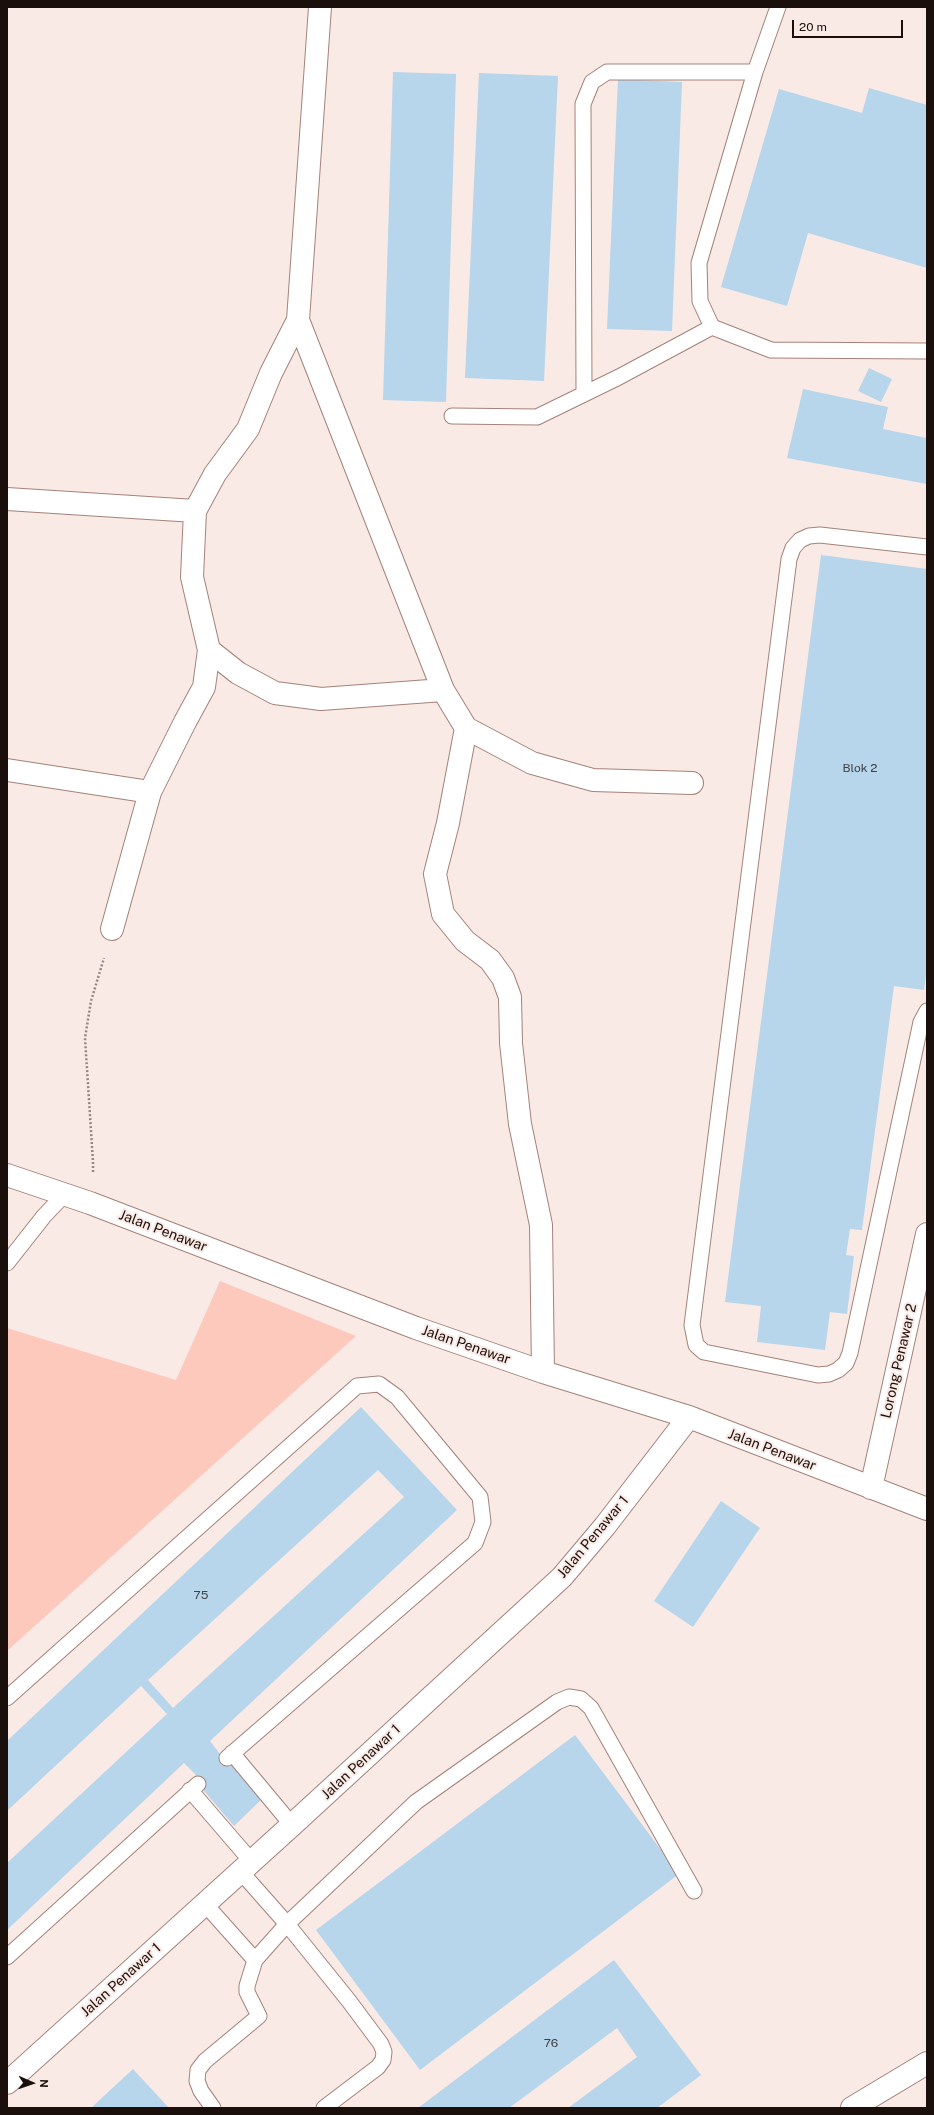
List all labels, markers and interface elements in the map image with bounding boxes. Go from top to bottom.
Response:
scale bar [794,12,905,38]
text: 20 m [799,20,827,34]
house number: Blok 2 [843,761,877,775]
street label: Jalan Penawar [117,1207,209,1255]
street label: Lorong Penawar 2 [878,1302,920,1420]
street label: Jalan Penawar [419,1322,513,1368]
street label: Jalan Penawar [726,1426,818,1474]
street label: Jalan Penawar 1 [554,1493,632,1581]
house number: 75 [194,1588,208,1602]
street label: Jalan Penawar 1 [318,1721,404,1803]
street label: Jalan Penawar 1 [78,1940,164,2020]
house number: 76 [544,2036,558,2050]
north arrow [12,2063,52,2103]
text: N [38,2079,50,2088]

